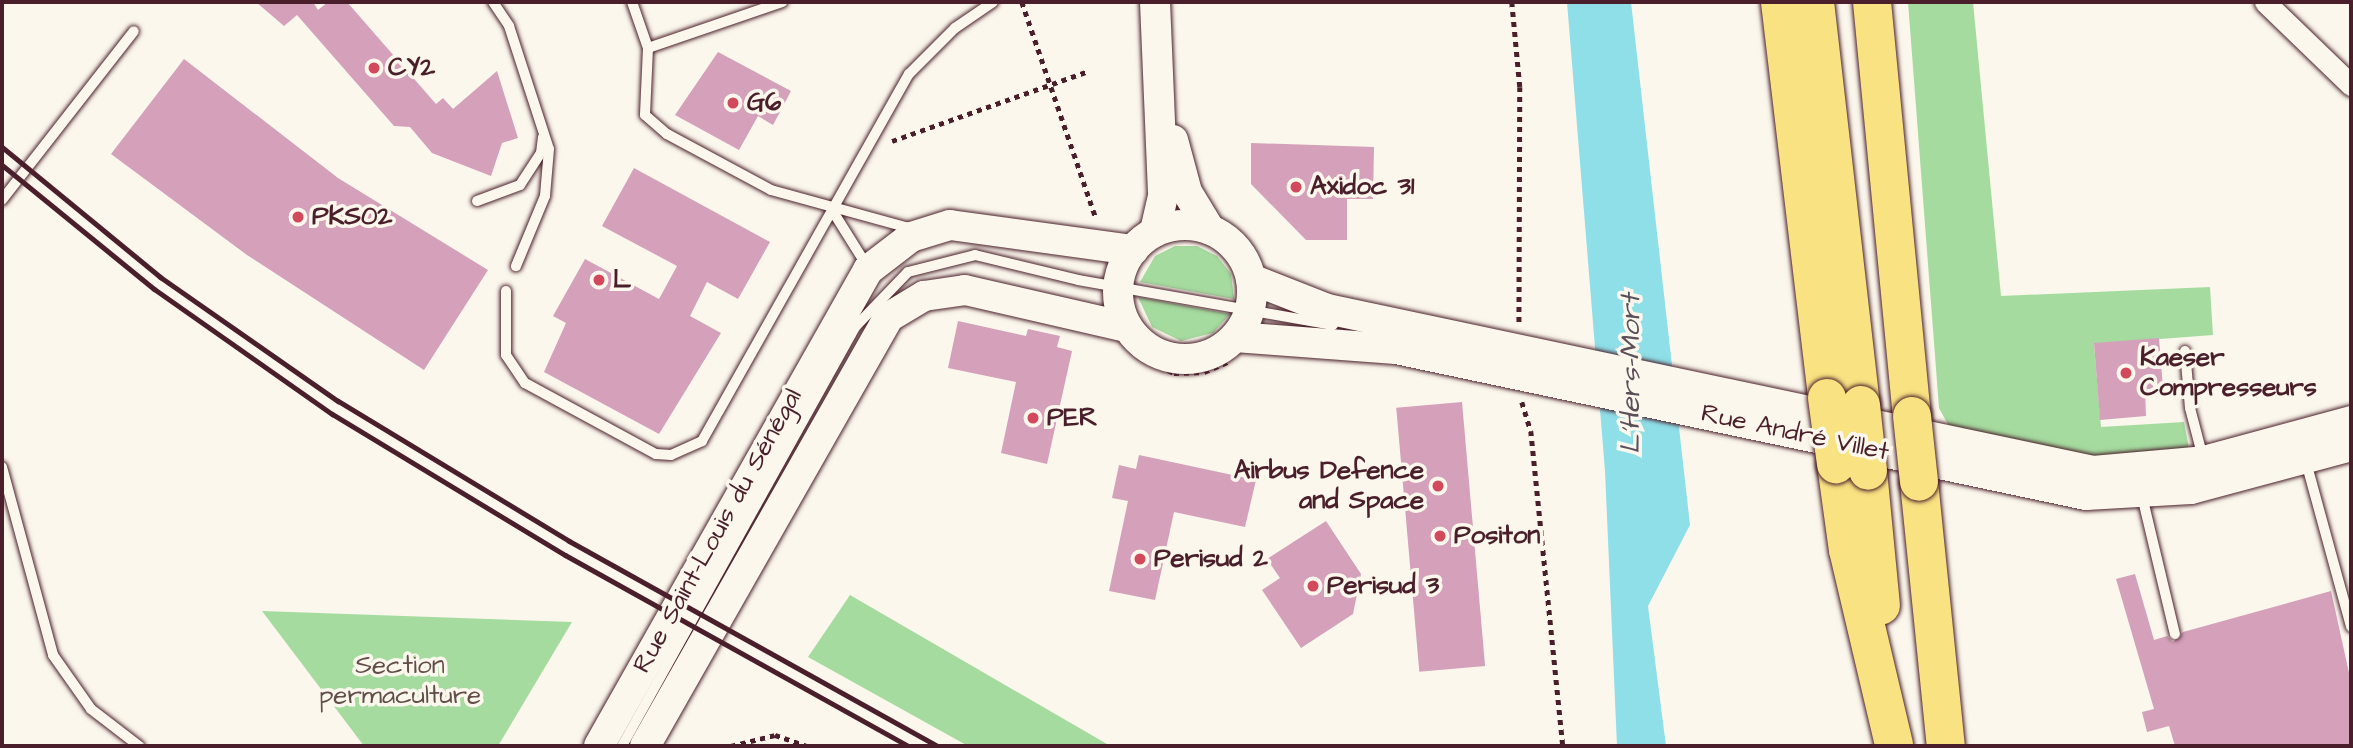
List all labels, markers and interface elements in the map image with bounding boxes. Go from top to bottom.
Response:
place label: CY2 [388,52,435,84]
marker: CY2 [366,60,382,76]
place label: G6 [747,87,781,119]
marker: G6 [725,95,741,111]
place label: Axidoc 31 [1310,171,1414,203]
marker: Axidoc 31 [1288,179,1304,195]
place label: PKS02 [312,201,392,233]
marker: PKS02 [290,209,306,225]
place label: L [613,264,631,296]
marker: L [591,272,607,288]
water label: L'Hers-Mort [1614,294,1648,454]
place label: Kaeser Compresseurs [2140,342,2317,404]
marker: Kaeser Compresseurs [2118,365,2134,381]
street label: Rue Saint-Louis du Sénégal [627,383,809,679]
street label: Rue André Villet [1698,398,1892,468]
place label: PER [1047,402,1098,434]
marker: PER [1025,410,1041,426]
place label: Airbus Defence and Space [1234,455,1424,516]
marker: Airbus Defence and Space [1430,478,1446,494]
place label: Positon [1454,520,1540,552]
marker: Positon [1432,528,1448,544]
place label: Perisud 2 [1154,543,1268,575]
marker: Perisud 2 [1132,551,1148,567]
place label: Perisud 3 [1327,570,1439,602]
marker: Perisud 3 [1305,578,1321,594]
park label: Section permaculture [319,650,481,712]

